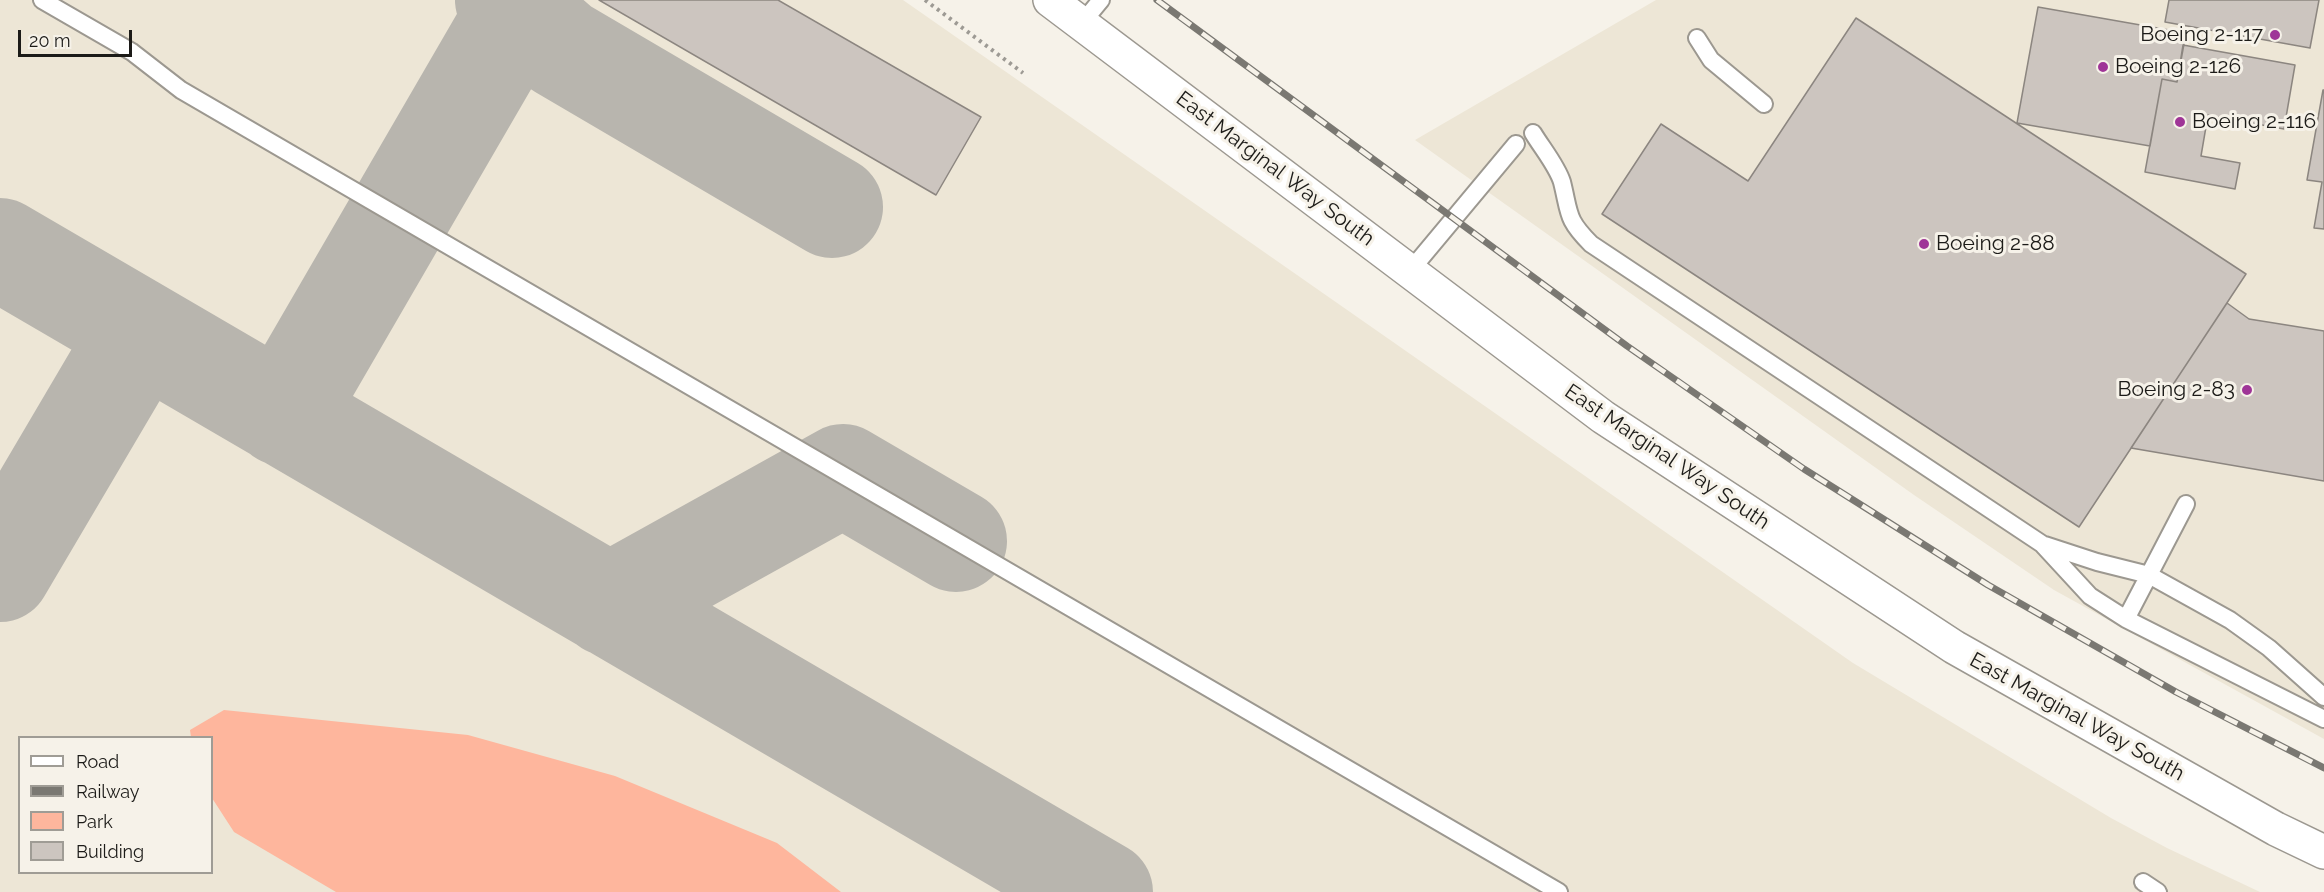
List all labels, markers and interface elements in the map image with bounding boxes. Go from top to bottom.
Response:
scale bar [21,18,135,56]
place label: Boeing 2-117 [2140,22,2263,48]
marker: Boeing 2-117 [2268,28,2282,42]
text: 20 m [29,30,71,51]
place label: Boeing 2-126 [2115,54,2241,80]
marker: Boeing 2-126 [2096,60,2110,74]
street label: East Marginal Way South [1171,86,1379,252]
place label: Boeing 2-116 [2192,109,2316,135]
marker: Boeing 2-116 [2173,115,2187,129]
place label: Boeing 2-88 [1936,231,2055,257]
marker: Boeing 2-88 [1917,237,1931,251]
place label: Boeing 2-83 [2118,377,2235,403]
street label: East Marginal Way South [1560,379,1774,535]
marker: Boeing 2-83 [2240,383,2254,397]
street label: East Marginal Way South [1965,647,2189,787]
legend [18,736,213,874]
text: Road [76,751,119,772]
text: Railway [76,781,140,802]
text: Park [76,811,113,832]
text: Building [76,841,144,862]

